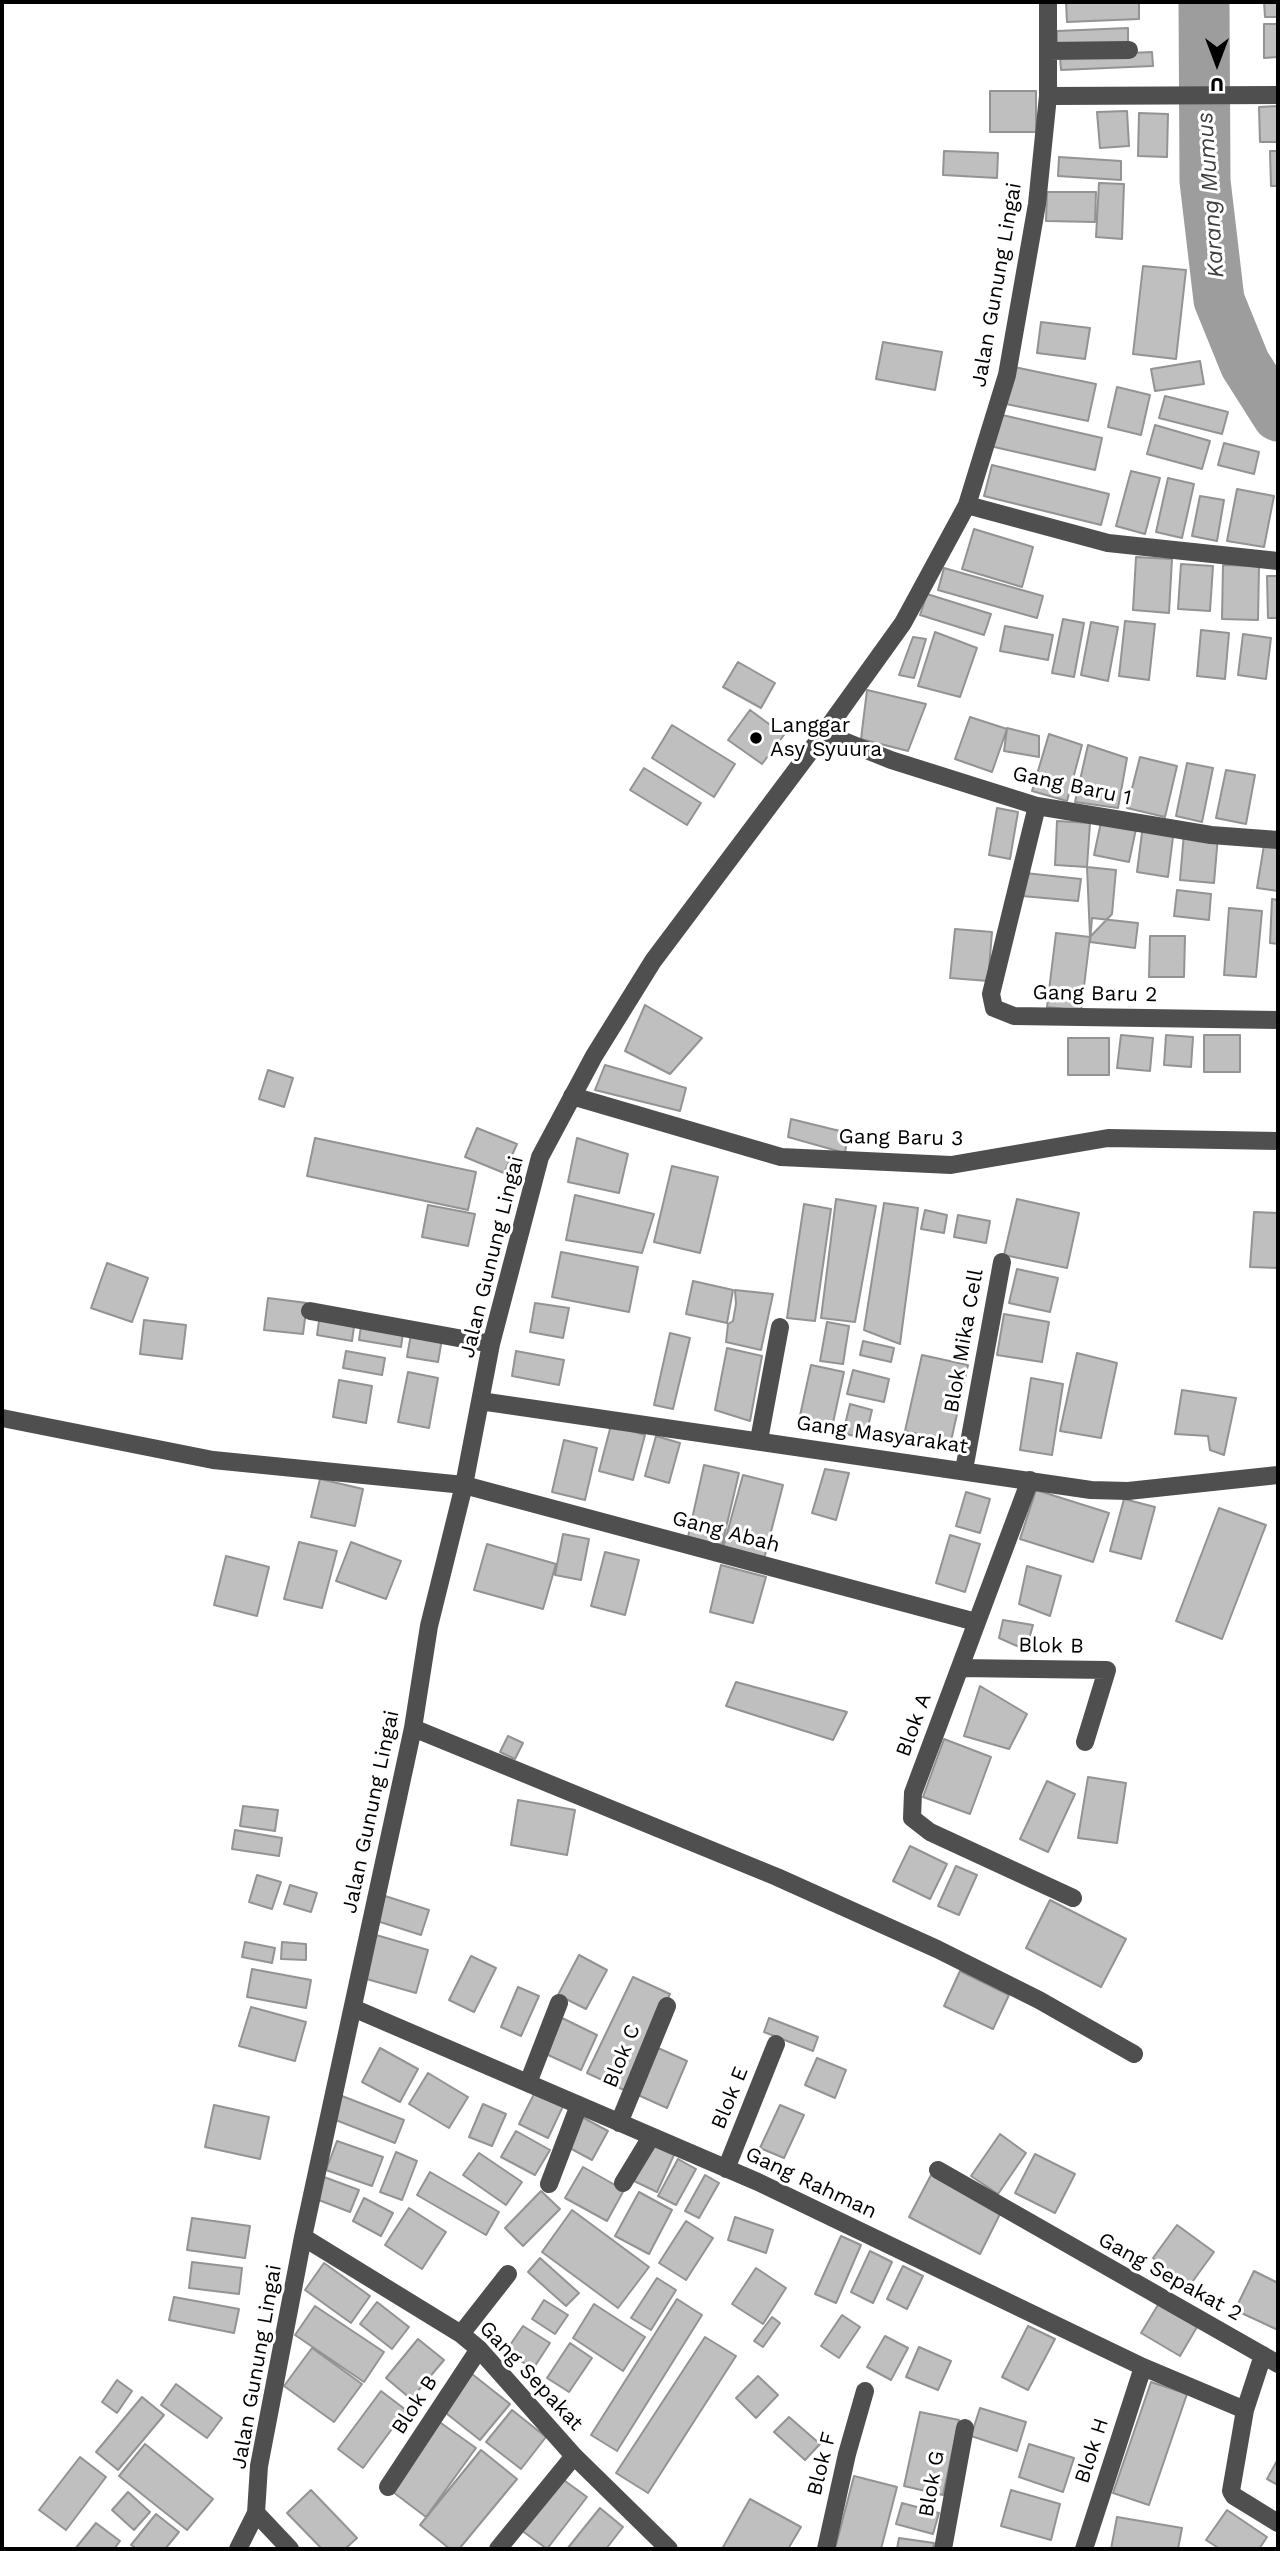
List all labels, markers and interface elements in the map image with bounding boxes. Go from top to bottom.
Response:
north arrow [1182,28,1252,98]
text: U [1210,73,1224,96]
water label: Karang Mumus [1191,111,1231,279]
street label: Jalan Gunung Lingai [967,181,1027,389]
place label: Langgar Asy Syuura [770,713,882,763]
marker: Langgar Asy Syuura [748,730,764,746]
street label: Gang Baru 1 [1010,761,1134,811]
street label: Gang Baru 2 [1032,980,1158,1008]
street label: Gang Baru 3 [838,1124,964,1152]
street label: Jalan Gunung Lingai [455,1153,529,1361]
street label: Blok Mika Cell [939,1267,989,1415]
street label: Gang Masyarakat [795,1410,969,1460]
street label: Gang Abah [669,1506,783,1558]
street label: Blok B [1018,1633,1084,1659]
street label: Blok A [891,1690,937,1760]
street label: Jalan Gunung Lingai [337,1708,405,1916]
street label: Blok C [598,2021,646,2091]
street label: Blok E [706,2063,754,2133]
street label: Gang Rahman [741,2142,881,2224]
street label: Gang Sepakat 2 [1094,2227,1246,2327]
street label: Jalan Gunung Lingai [227,2263,287,2471]
street label: Gang Sepakat [474,2316,588,2436]
street label: Blok B [387,2371,443,2439]
street label: Blok H [1070,2415,1114,2487]
street label: Blok F [802,2430,842,2498]
street label: Blok G [914,2449,950,2519]

